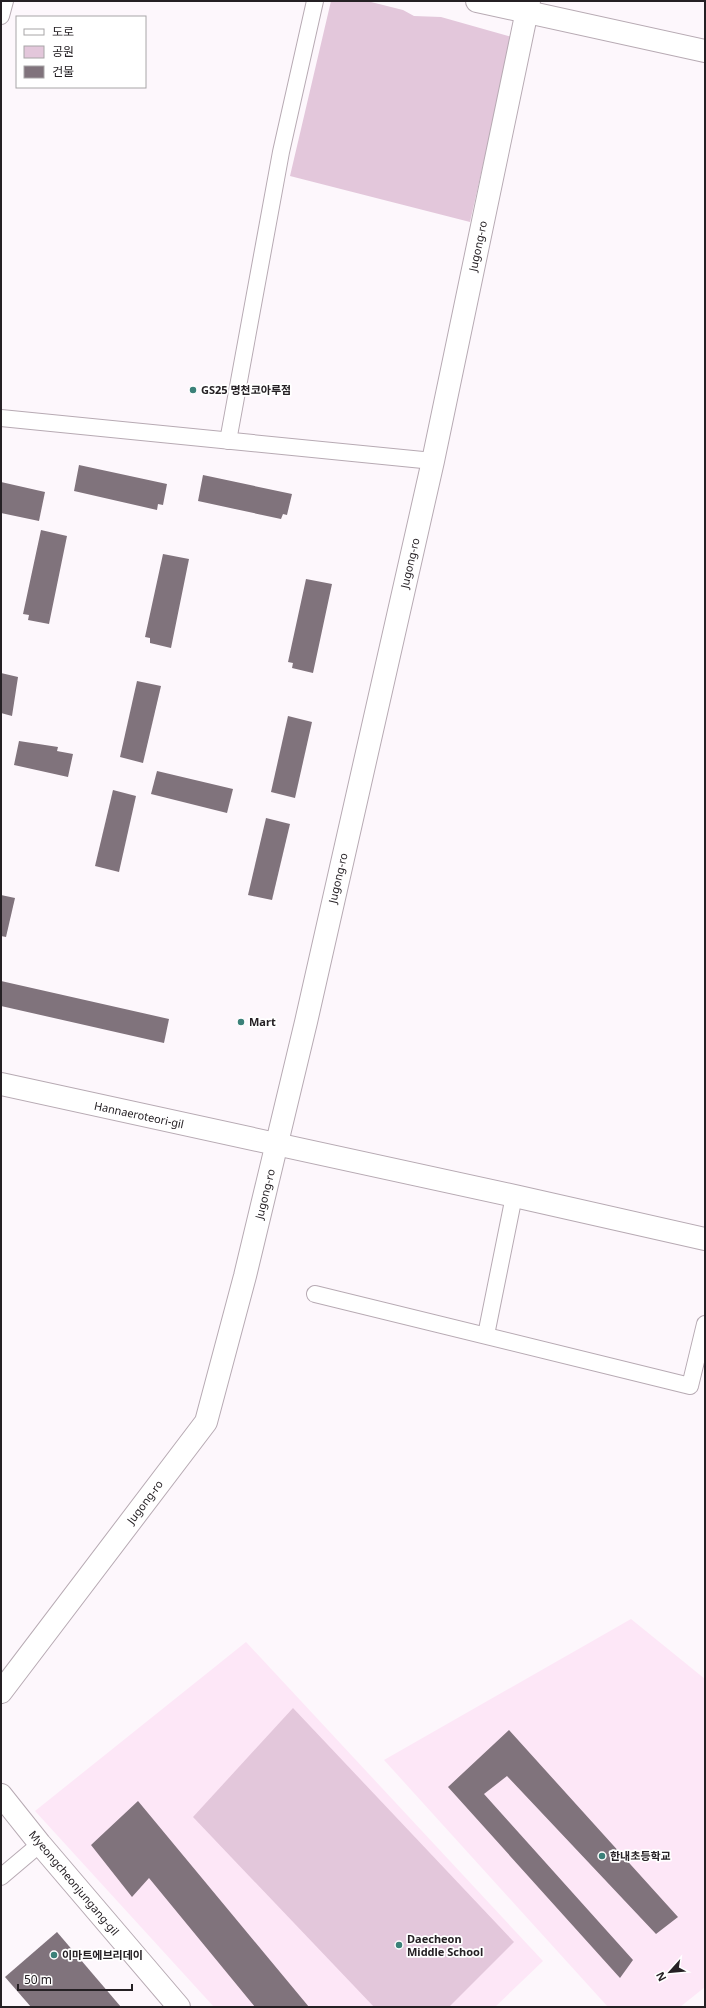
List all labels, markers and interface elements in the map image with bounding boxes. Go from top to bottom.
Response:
legend [16,16,146,88]
text: 도로 [52,23,74,40]
text: 공원 [52,43,74,60]
text: 건물 [52,63,74,80]
street label: Jugong-ro [465,219,490,274]
place label: GS25 명천코아루점 [201,382,291,397]
marker: GS25 명천코아루점 [188,385,198,395]
street label: Jugong-ro [396,536,423,591]
street label: Jugong-ro [324,851,351,906]
place label: Mart [249,1014,276,1029]
marker: Mart [236,1017,246,1027]
street label: Hannaeroteori-gil [93,1098,185,1131]
street label: Jugong-ro [251,1167,278,1222]
street label: Jugong-ro [123,1476,166,1528]
street label: Myeongcheonjungang-gil [26,1827,123,1938]
place label: 한내초등학교 [610,1848,671,1863]
marker: 한내초등학교 [597,1851,607,1861]
place label: Daecheon Middle School [407,1931,483,1959]
marker: Daecheon Middle School [394,1940,404,1950]
place label: 이마트에브리데이 [62,1947,143,1962]
marker: 이마트에브리데이 [49,1950,59,1960]
north arrow [650,1952,690,1992]
scale bar [18,1966,132,1992]
text: N [652,1969,669,1984]
text: 50 m [24,1971,52,1988]

